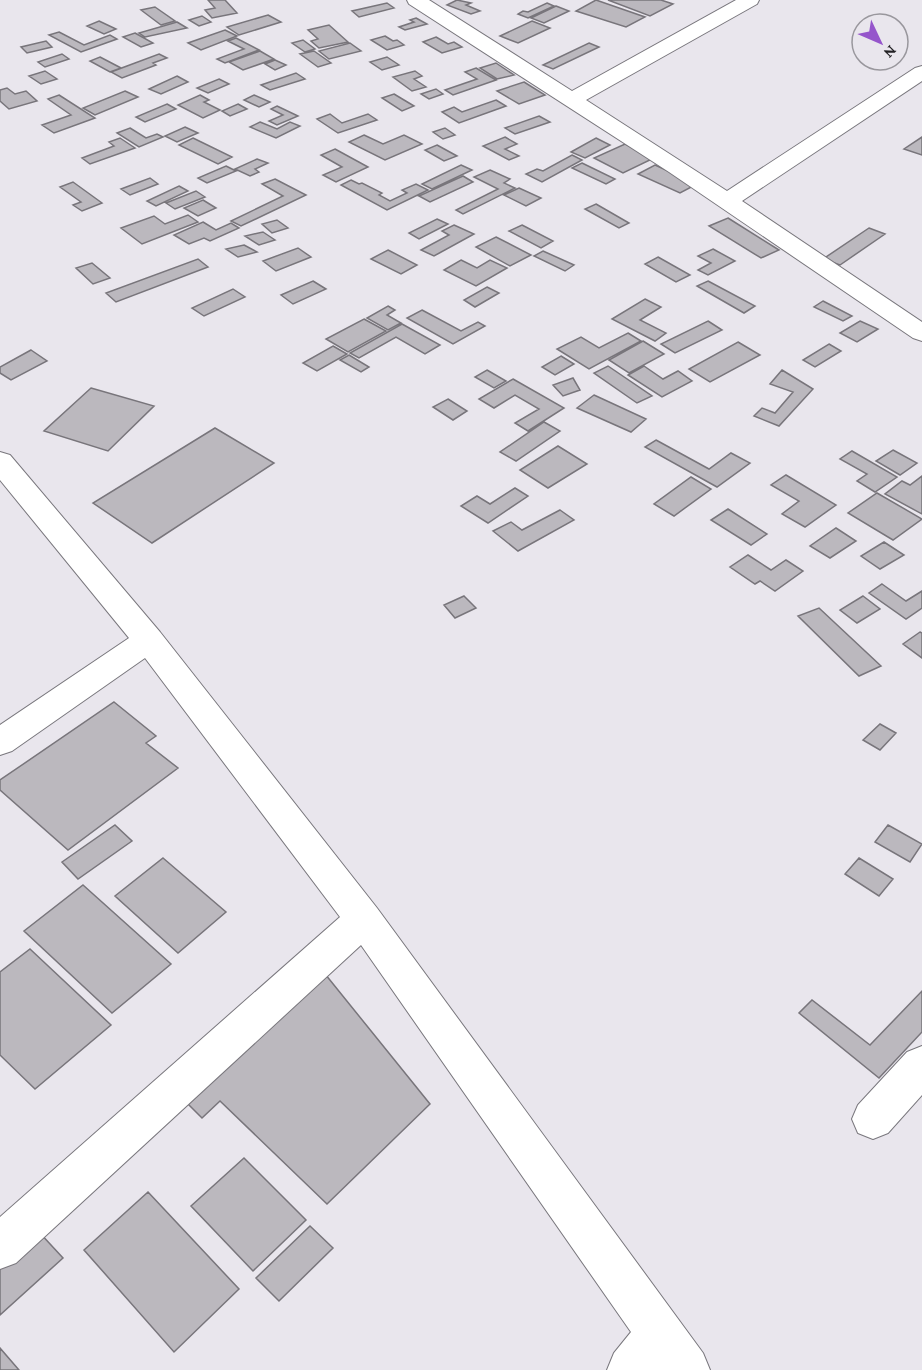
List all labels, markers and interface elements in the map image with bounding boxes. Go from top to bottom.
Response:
north arrow [850,12,910,72]
text: N [880,42,900,62]

